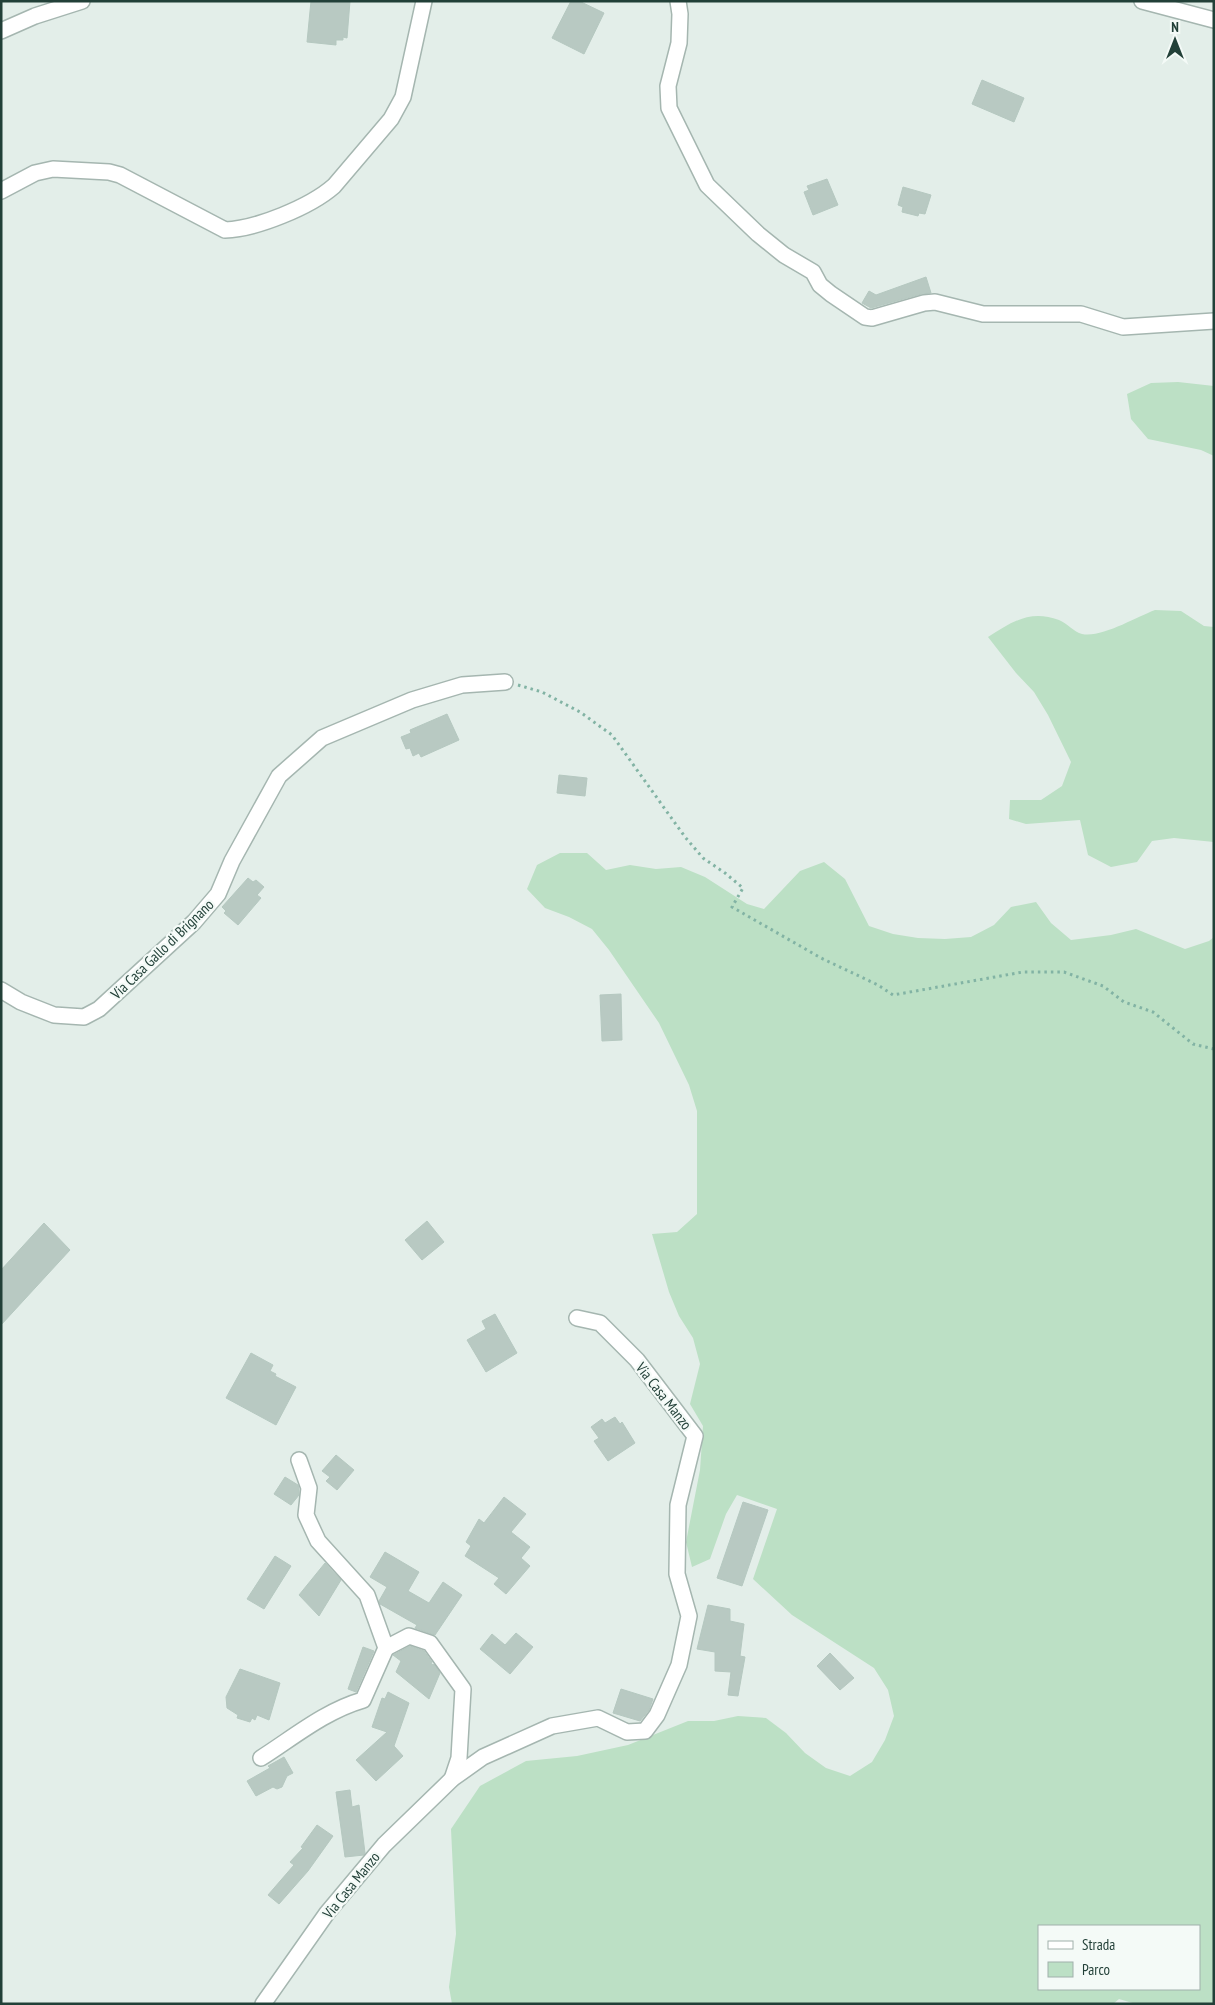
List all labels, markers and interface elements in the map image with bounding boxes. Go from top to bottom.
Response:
north arrow [1150,15,1200,65]
text: N [1171,18,1179,36]
street label: Via Casa Gallo di Brignano [106,895,217,1004]
street label: Via Casa Manzo [631,1358,696,1433]
street label: Via Casa Manzo [318,1848,384,1923]
legend [1038,1925,1200,1990]
text: Strada [1082,1935,1115,1954]
text: Parco [1082,1960,1110,1979]

